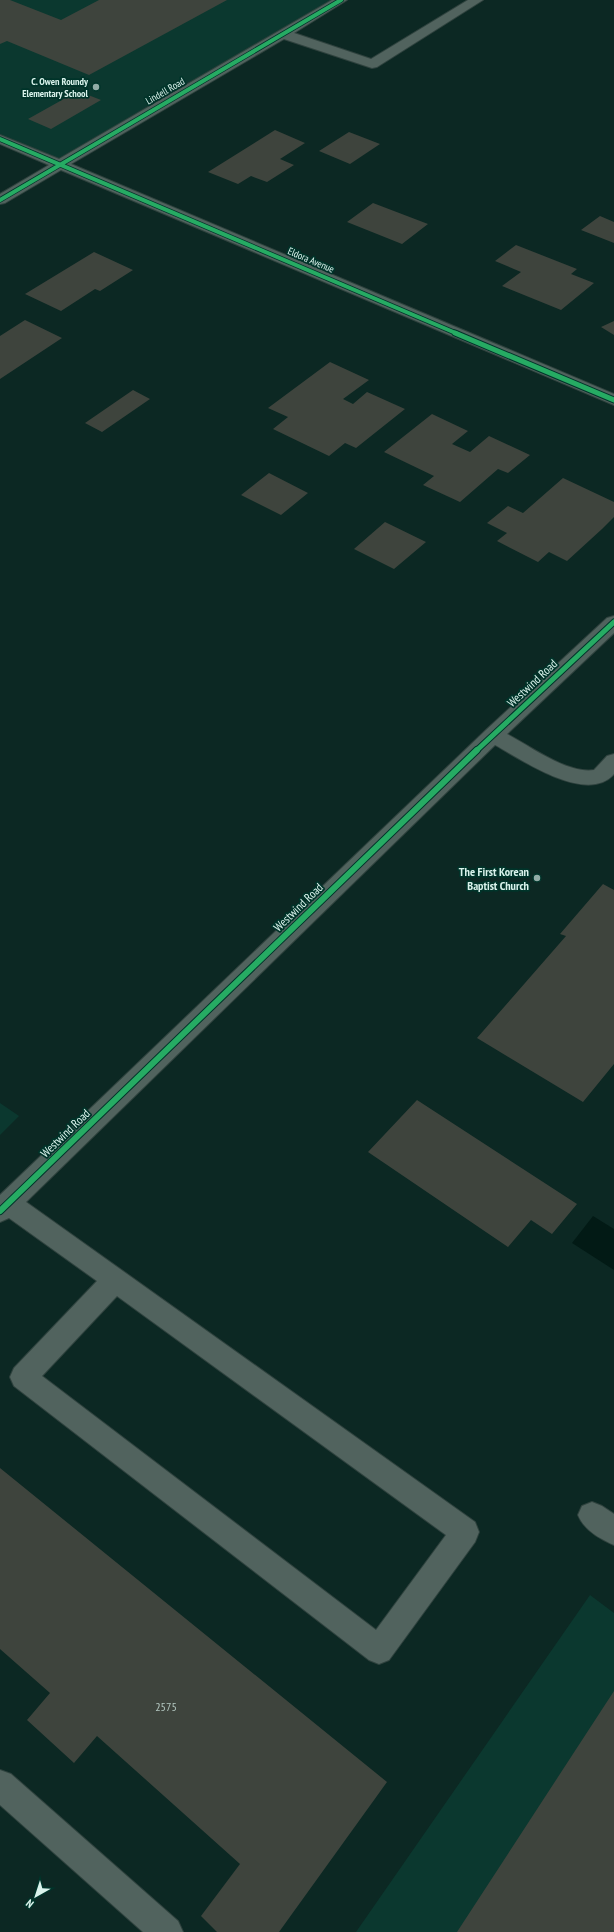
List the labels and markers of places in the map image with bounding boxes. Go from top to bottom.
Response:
place label: C. Owen Roundy Elementary School [22,75,89,100]
marker: C. Owen Roundy Elementary School [91,82,101,92]
place label: The First Korean Baptist Church [459,864,529,893]
marker: The First Korean Baptist Church [532,873,542,883]

